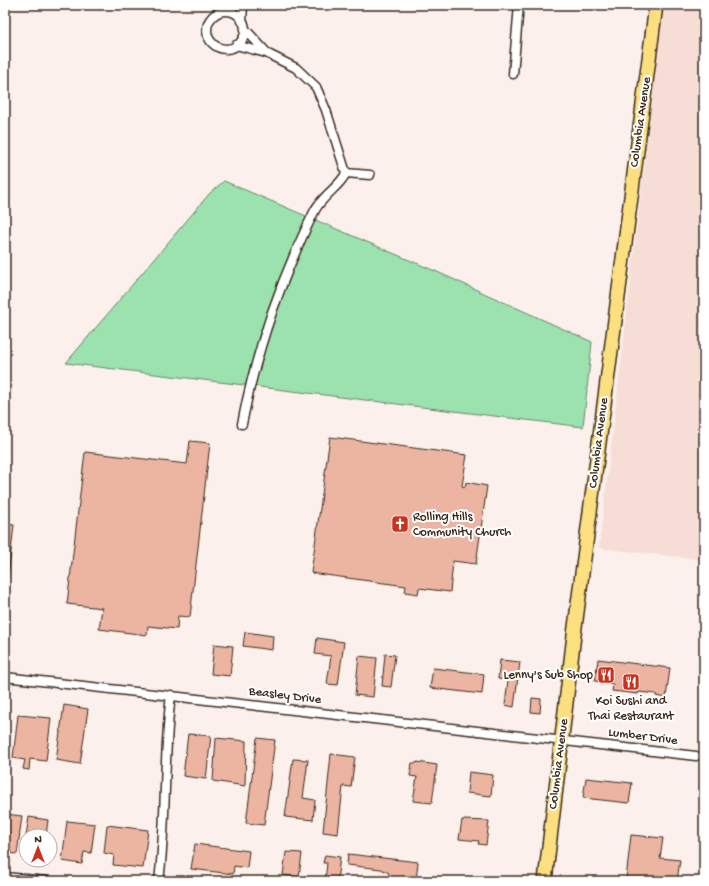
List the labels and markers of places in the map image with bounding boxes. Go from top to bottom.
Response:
place label: Rolling Hills Community Church [413,510,511,540]
church icon: Rolling Hills Community Church [390,514,410,534]
restaurant icon: Lenny's Sub Shop [596,665,616,685]
place label: Lenny's Sub Shop [503,668,594,683]
restaurant icon: Koi Sushi and Thai Restaurant [621,672,641,692]
place label: Koi Sushi and Thai Restaurant [587,694,675,724]

